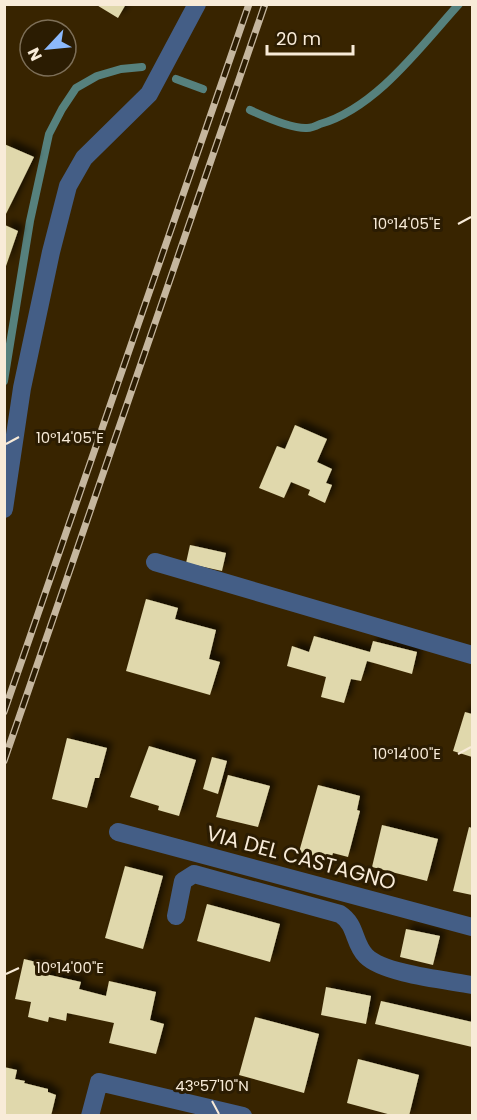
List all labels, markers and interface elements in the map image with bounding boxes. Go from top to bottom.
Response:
north arrow [18,18,78,78]
scale bar [267,18,352,56]
text: 20 m [276,26,321,51]
text: N [22,44,48,65]
text: 10°14'05"E [373,213,441,234]
text: 10°14'05"E [36,427,104,448]
text: 10°14'00"E [373,743,441,764]
street label: VIA DEL CASTAGNO [203,818,399,897]
text: 10°14'00"E [36,957,104,978]
text: 43°57'10"N [175,1075,249,1096]

